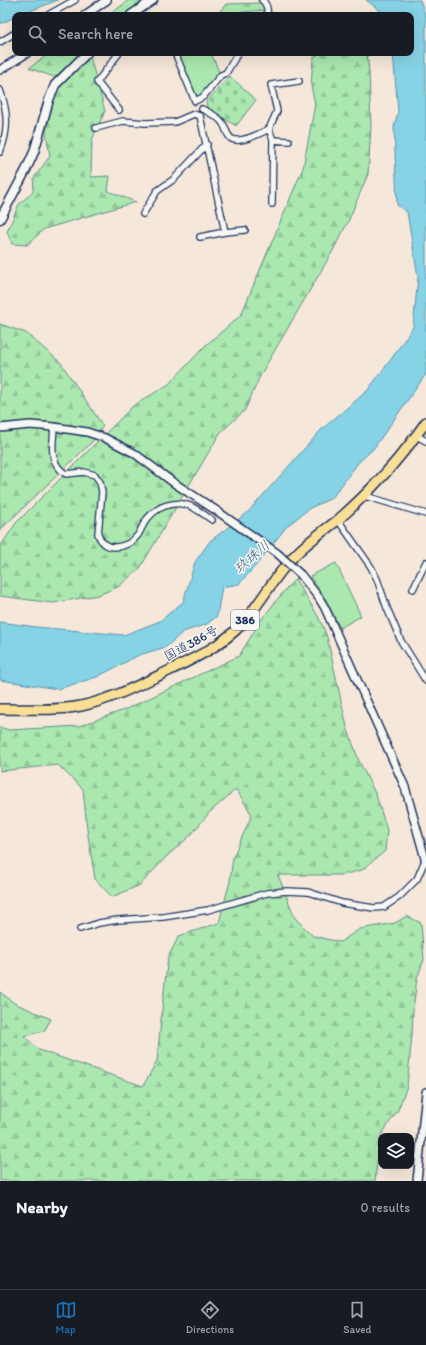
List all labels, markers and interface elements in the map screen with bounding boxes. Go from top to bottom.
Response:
search box [12,12,414,56]
icon: search [26,23,48,45]
text: Search here [58,25,133,43]
water label: 玖珠川 [231,537,273,577]
road number: 386 [231,610,259,630]
street label: 国道386号 [161,622,221,664]
map controls [378,1133,414,1169]
button: layers [378,1133,414,1169]
text: Nearby [16,1197,68,1217]
text: 0 results [360,1200,410,1215]
tab: Map [55,1299,77,1336]
tab: Directions [186,1299,234,1336]
tab: Saved [343,1299,371,1336]

